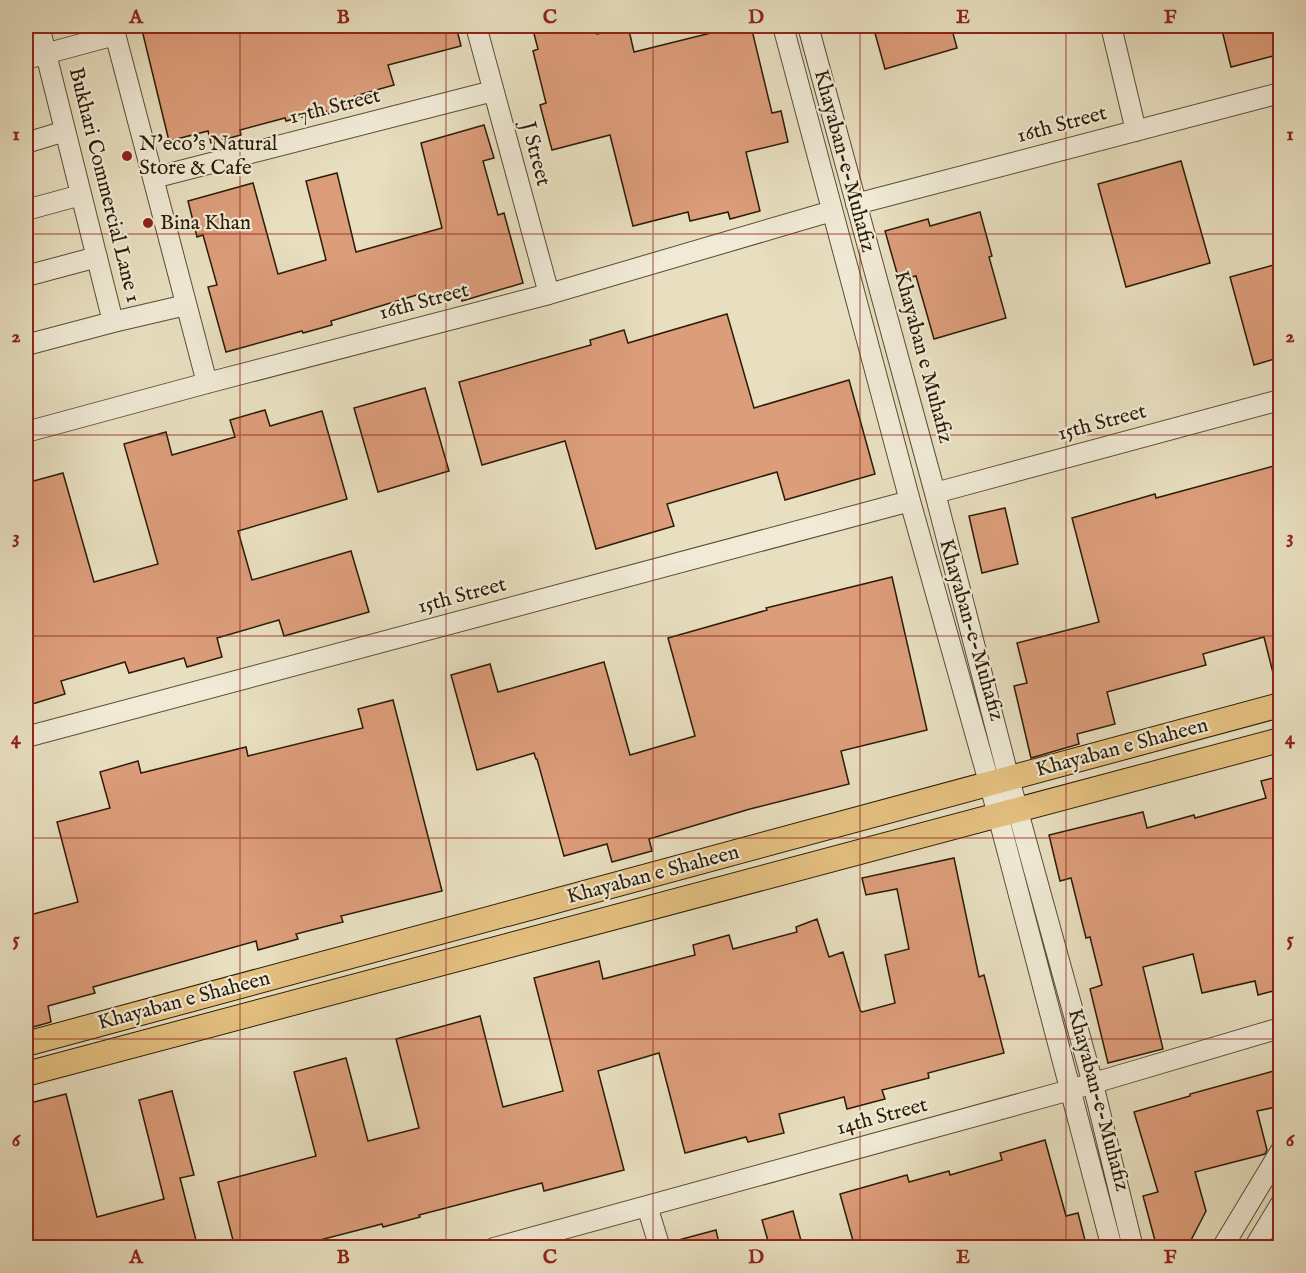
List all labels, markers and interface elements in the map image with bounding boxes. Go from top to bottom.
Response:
text: A [128,5,144,30]
text: B [336,5,350,30]
text: C [543,5,557,30]
text: D [748,5,764,30]
text: E [956,5,970,30]
text: F [1164,5,1177,30]
street label: Bukhari Commercial Lane 1 [62,65,146,305]
street label: Khayaban-e-Muhafiz [807,67,881,255]
street label: 17th Street [287,83,383,131]
street label: 16th Street [1014,100,1110,150]
street label: J Street [513,117,556,189]
text: 1 [12,122,20,147]
text: 1 [1286,122,1294,147]
place label: N'eco's Natural Store & Cafe [139,131,278,182]
marker: N'eco's Natural Store & Cafe [120,149,134,163]
place label: Bina Khan [160,210,251,237]
marker: Bina Khan [141,216,155,230]
street label: Khayaban e Muhafiz [887,268,959,446]
street label: 16th Street [376,277,472,327]
text: 2 [11,324,21,349]
text: 2 [1285,324,1295,349]
street label: 15th Street [1055,398,1149,448]
text: 3 [12,525,20,550]
text: 3 [1286,525,1294,550]
street label: Khayaban-e-Muhafiz [932,536,1010,724]
street label: 15th Street [415,571,509,621]
street label: Khayaban e Shaheen [1033,712,1211,784]
text: 4 [11,726,22,751]
text: 4 [1285,726,1296,751]
street label: Khayaban e Shaheen [564,839,742,911]
text: 5 [12,927,20,952]
text: 5 [1286,927,1294,952]
street label: Khayaban e Shaheen [95,965,273,1037]
street label: Khayaban-e-Muhafiz [1061,1006,1135,1194]
street label: 14th Street [833,1092,931,1142]
text: 6 [12,1128,22,1153]
text: 6 [1286,1128,1296,1153]
text: A [128,1245,144,1270]
text: B [336,1245,350,1270]
text: C [543,1245,557,1270]
text: D [748,1245,764,1270]
text: E [956,1245,970,1270]
text: F [1164,1245,1177,1270]

